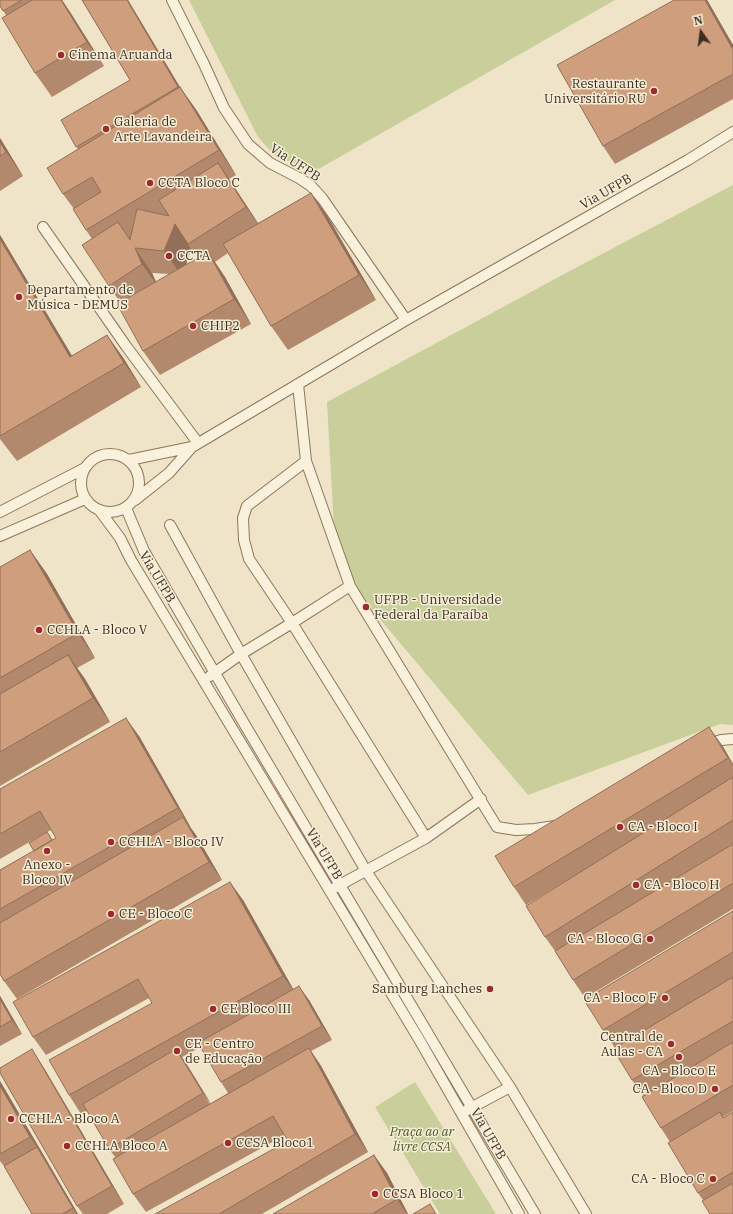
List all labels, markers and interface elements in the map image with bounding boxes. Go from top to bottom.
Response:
north arrow [681,12,721,52]
text: N [692,13,704,28]
place label: Cinema Aruanda [69,47,173,63]
marker: Cinema Aruanda [56,50,66,60]
place label: Restaurante Universitário RU [544,76,646,107]
marker: Restaurante Universitário RU [649,86,659,96]
place label: Galeria de Arte Lavandeira [114,114,212,145]
marker: Galeria de Arte Lavandeira [101,124,111,134]
street label: Via UFPB [267,141,323,185]
street label: Via UFPB [577,171,635,213]
place label: CCTA Bloco C [158,175,240,191]
marker: CCTA Bloco C [145,178,155,188]
place label: CCTA [177,248,210,264]
marker: CCTA [164,251,174,261]
place label: Departamento de Música - DEMUS [27,282,133,313]
marker: Departamento de Música - DEMUS [14,292,24,302]
place label: CHIP2 [201,318,240,334]
marker: CHIP2 [188,321,198,331]
street label: Via UFPB [136,549,178,605]
place label: UFPB - Universidade Federal da Paraíba [374,592,501,623]
marker: UFPB - Universidade Federal da Paraíba [361,602,371,612]
place label: CCHLA - Bloco V [47,622,147,638]
marker: CCHLA - Bloco V [34,625,44,635]
place label: CA - Bloco I [628,819,698,835]
marker: CA - Bloco I [615,822,625,832]
street label: Via UFPB [303,826,345,882]
place label: CCHLA - Bloco IV [119,834,224,850]
marker: CCHLA - Bloco IV [106,837,116,847]
marker: Anexo - Bloco IV [42,846,52,856]
place label: Anexo - Bloco IV [22,857,72,888]
place label: CA - Bloco H [644,877,720,893]
marker: CA - Bloco H [631,880,641,890]
place label: CE - Bloco C [119,906,192,922]
marker: CE - Bloco C [106,909,116,919]
place label: CA - Bloco G [567,931,642,947]
marker: CA - Bloco G [645,934,655,944]
place label: Samburg Lanches [372,981,482,997]
marker: Samburg Lanches [485,984,495,994]
place label: CA - Bloco F [584,990,657,1006]
marker: CA - Bloco F [660,993,670,1003]
place label: CE Bloco III [221,1001,291,1017]
marker: CE Bloco III [208,1004,218,1014]
place label: Central de Aulas - CA [600,1029,663,1060]
place label: CE - Centro de Educação [185,1036,262,1067]
marker: Central de Aulas - CA [666,1039,676,1049]
marker: CE - Centro de Educação [172,1046,182,1056]
marker: CA - Bloco E [674,1052,684,1062]
place label: CA - Bloco E [642,1063,716,1079]
place label: CA - Bloco D [633,1081,707,1097]
marker: CA - Bloco D [710,1084,720,1094]
street label: Via UFPB [467,1105,509,1163]
place label: CCHLA - Bloco A [19,1111,120,1127]
marker: CCHLA - Bloco A [6,1114,16,1124]
park label: Praça ao ar livre CCSA [390,1124,454,1155]
place label: CCSA Bloco1 [236,1135,314,1151]
place label: CCHLA Bloco A [75,1138,168,1154]
marker: CCSA Bloco1 [223,1138,233,1148]
marker: CCHLA Bloco A [62,1141,72,1151]
place label: CA - Bloco C [631,1171,705,1187]
marker: CA - Bloco C [708,1174,718,1184]
place label: CCSA Bloco 1 [383,1186,464,1202]
marker: CCSA Bloco 1 [370,1189,380,1199]

